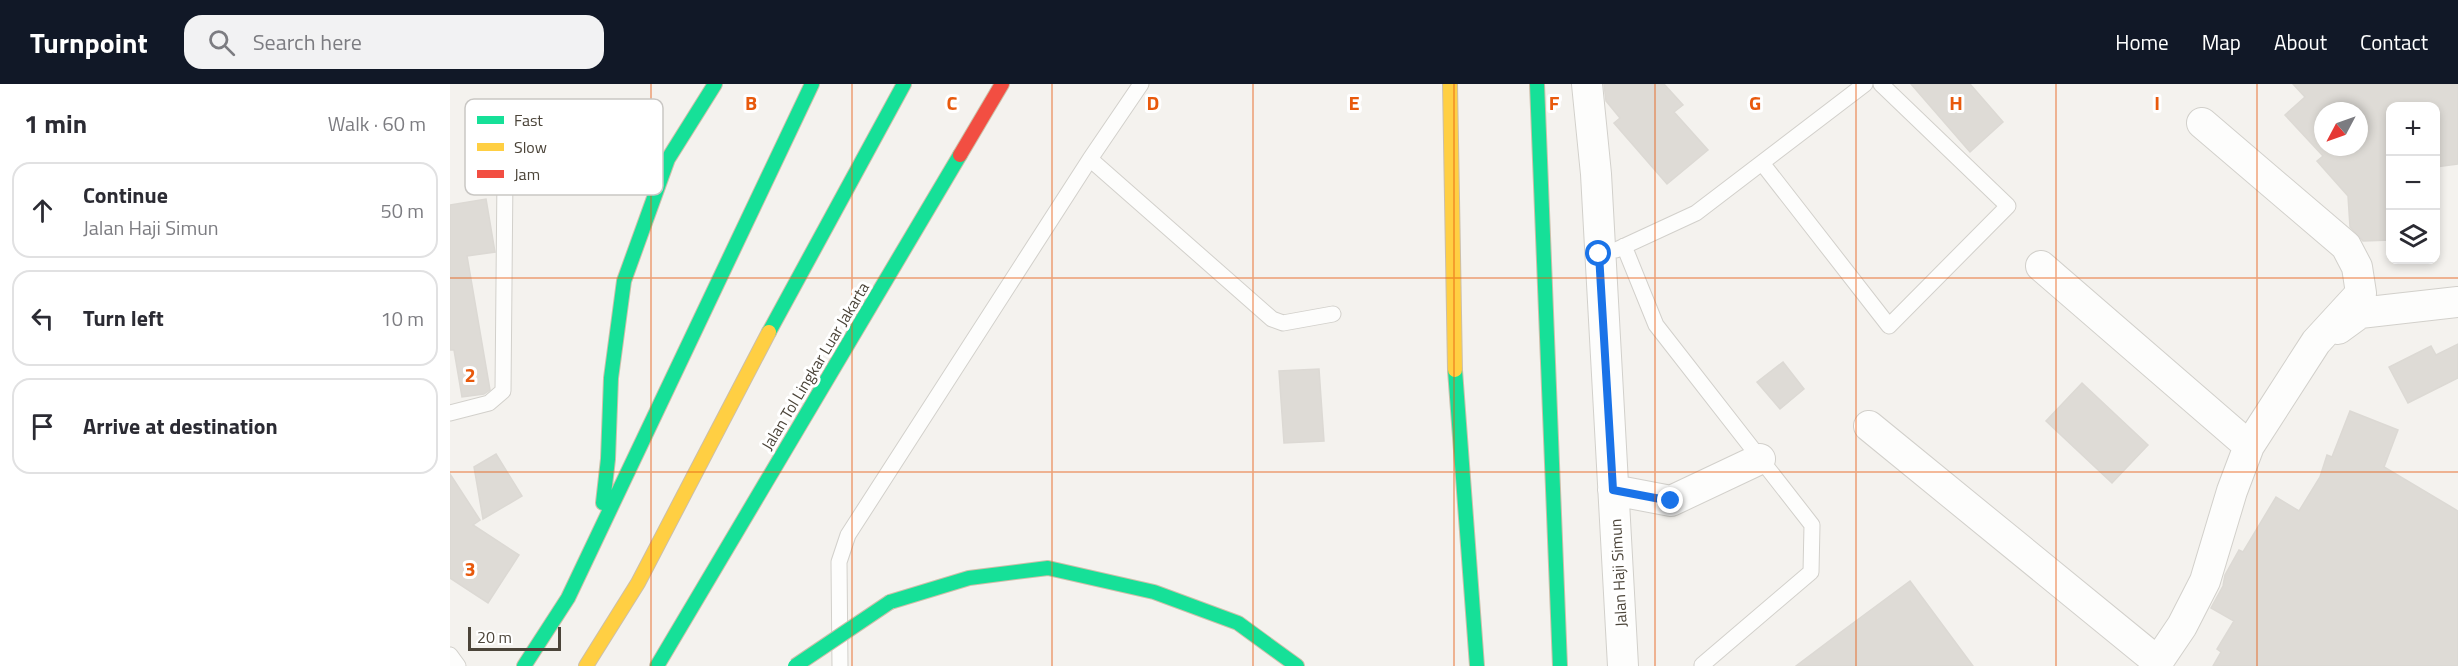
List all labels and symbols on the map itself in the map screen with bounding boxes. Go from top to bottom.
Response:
text: B [745,87,757,118]
text: C [947,87,958,118]
text: D [1147,87,1159,118]
text: E [1348,87,1360,118]
text: F [1549,87,1560,118]
text: G [1749,87,1761,118]
text: H [1949,87,1963,118]
text: I [2154,87,2160,118]
legend [465,99,663,195]
north arrow [2314,102,2368,156]
text: Fast [514,108,543,132]
text: Slow [514,135,547,159]
text: Jam [514,162,540,186]
route start [1585,240,1611,266]
street label: Jalan Tol Lingkar Luar Jakarta [755,277,875,455]
text: 2 [464,359,476,390]
route end [1657,487,1683,513]
street label: Jalan Haji Simun [1603,518,1633,628]
text: 3 [464,553,476,584]
scale bar [468,624,561,652]

